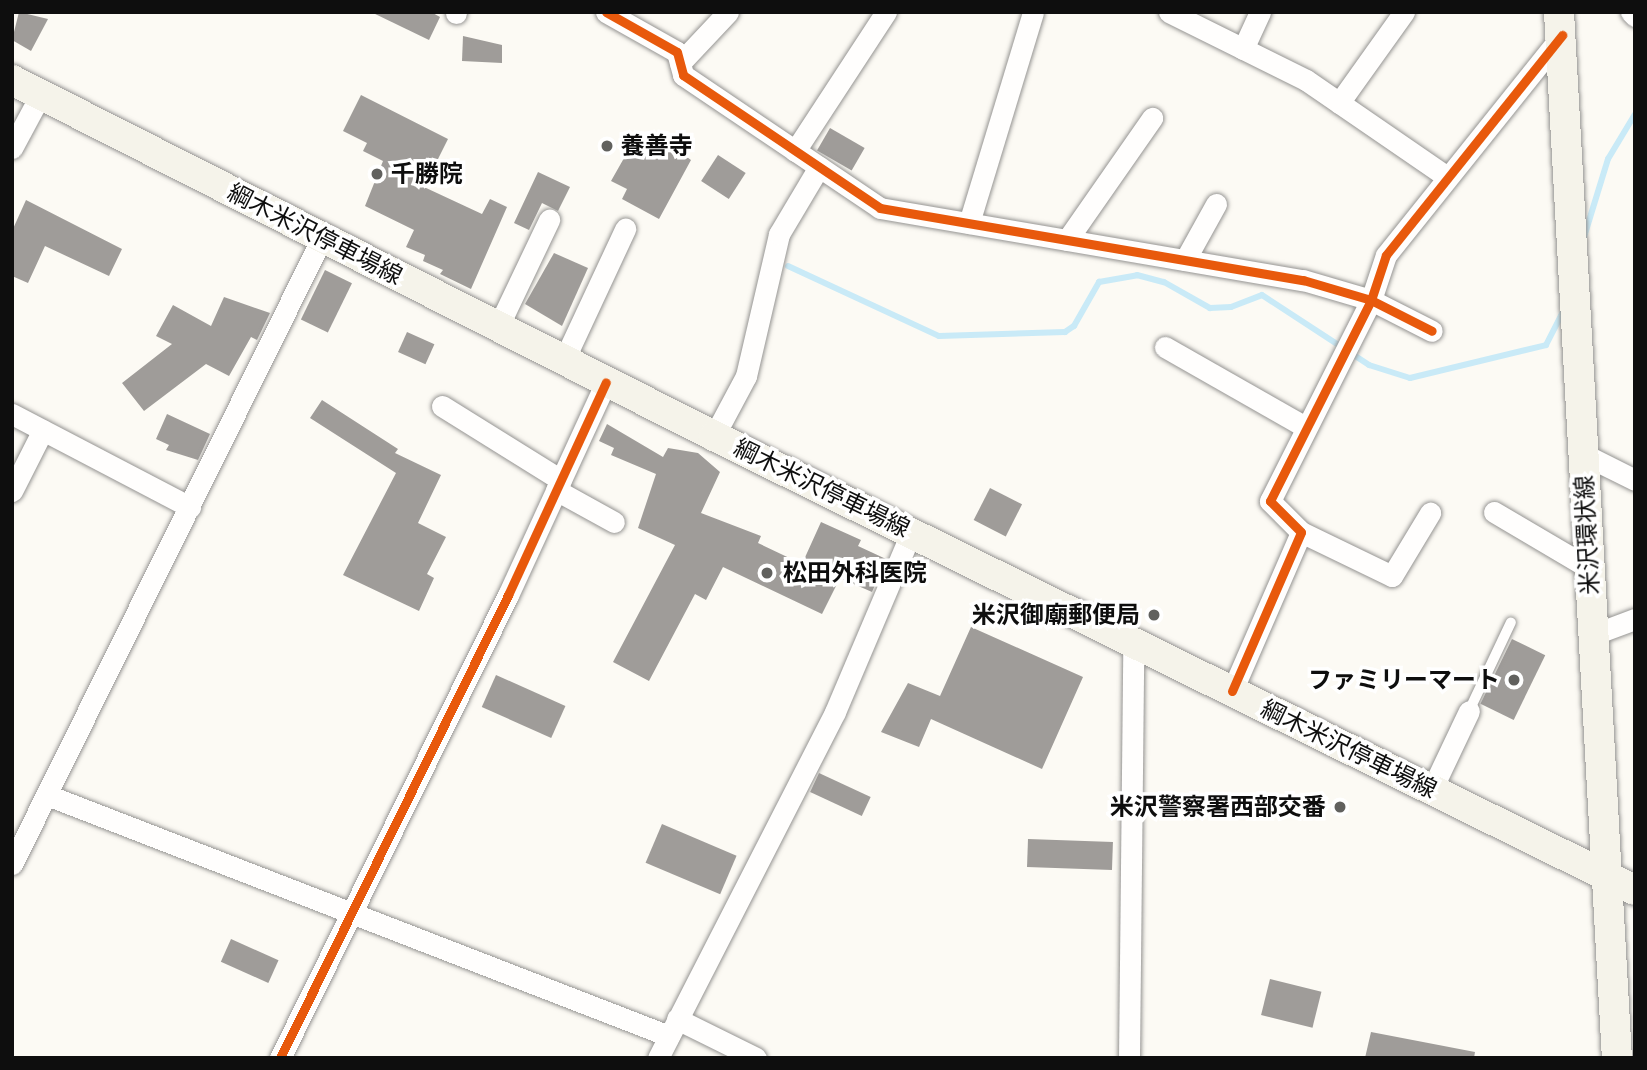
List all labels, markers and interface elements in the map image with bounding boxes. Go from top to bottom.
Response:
place label: 養善寺 [621,132,693,160]
marker: 養善寺 [599,138,615,154]
place label: 千勝院 [391,160,463,188]
marker: 千勝院 [369,166,385,182]
street label: 綱木米沢停車場線 [223,178,407,290]
street label: 綱木米沢停車場線 [729,433,915,543]
street label: 米沢環状線 [1569,474,1605,596]
place label: 松田外科医院 [783,559,927,587]
marker: 松田外科医院 [757,563,777,583]
place label: 米沢御廟郵便局 [972,601,1140,629]
marker: 米沢御廟郵便局 [1146,607,1162,623]
place label: ファミリーマート [1308,666,1500,694]
marker: ファミリーマート [1506,672,1522,688]
street label: 綱木米沢停車場線 [1256,694,1442,804]
place label: 米沢警察署西部交番 [1110,793,1326,821]
marker: 米沢警察署西部交番 [1332,799,1348,815]

